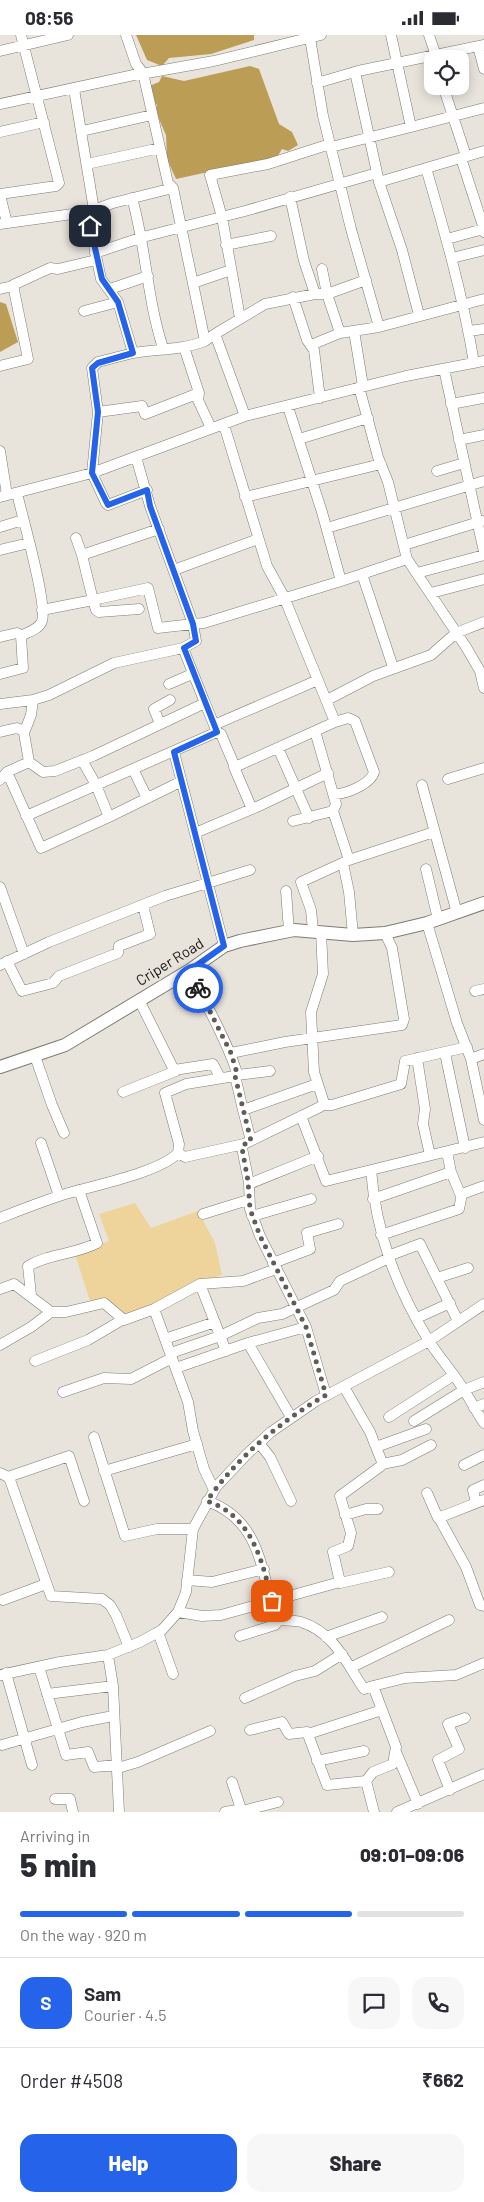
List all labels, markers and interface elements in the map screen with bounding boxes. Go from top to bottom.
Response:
text: 08:56 [25,6,73,29]
map controls [424,50,469,95]
button: locate [424,50,469,95]
pin [69,205,111,247]
icon: home [76,212,104,240]
street label: Criper Road [132,933,207,989]
courier [173,963,223,1013]
icon: bike [184,974,212,1002]
pin [251,1580,293,1622]
icon: bag [258,1587,286,1615]
text: Arriving in [20,1826,90,1845]
text: 09:01–09:06 [360,1843,464,1866]
text: 5 min [20,1845,97,1883]
text: On the way · 920 m [20,1925,147,1944]
button: chat [348,1977,400,2029]
button: phone [412,1977,464,2029]
text: Sam [84,1982,121,2005]
text: S [40,1991,52,2014]
text: Courier · 4.5 [84,2005,167,2024]
text: ₹662 [422,2068,464,2091]
text: Order #4508 [20,2069,123,2092]
button: Help [20,2134,237,2192]
button: Share [247,2134,464,2192]

